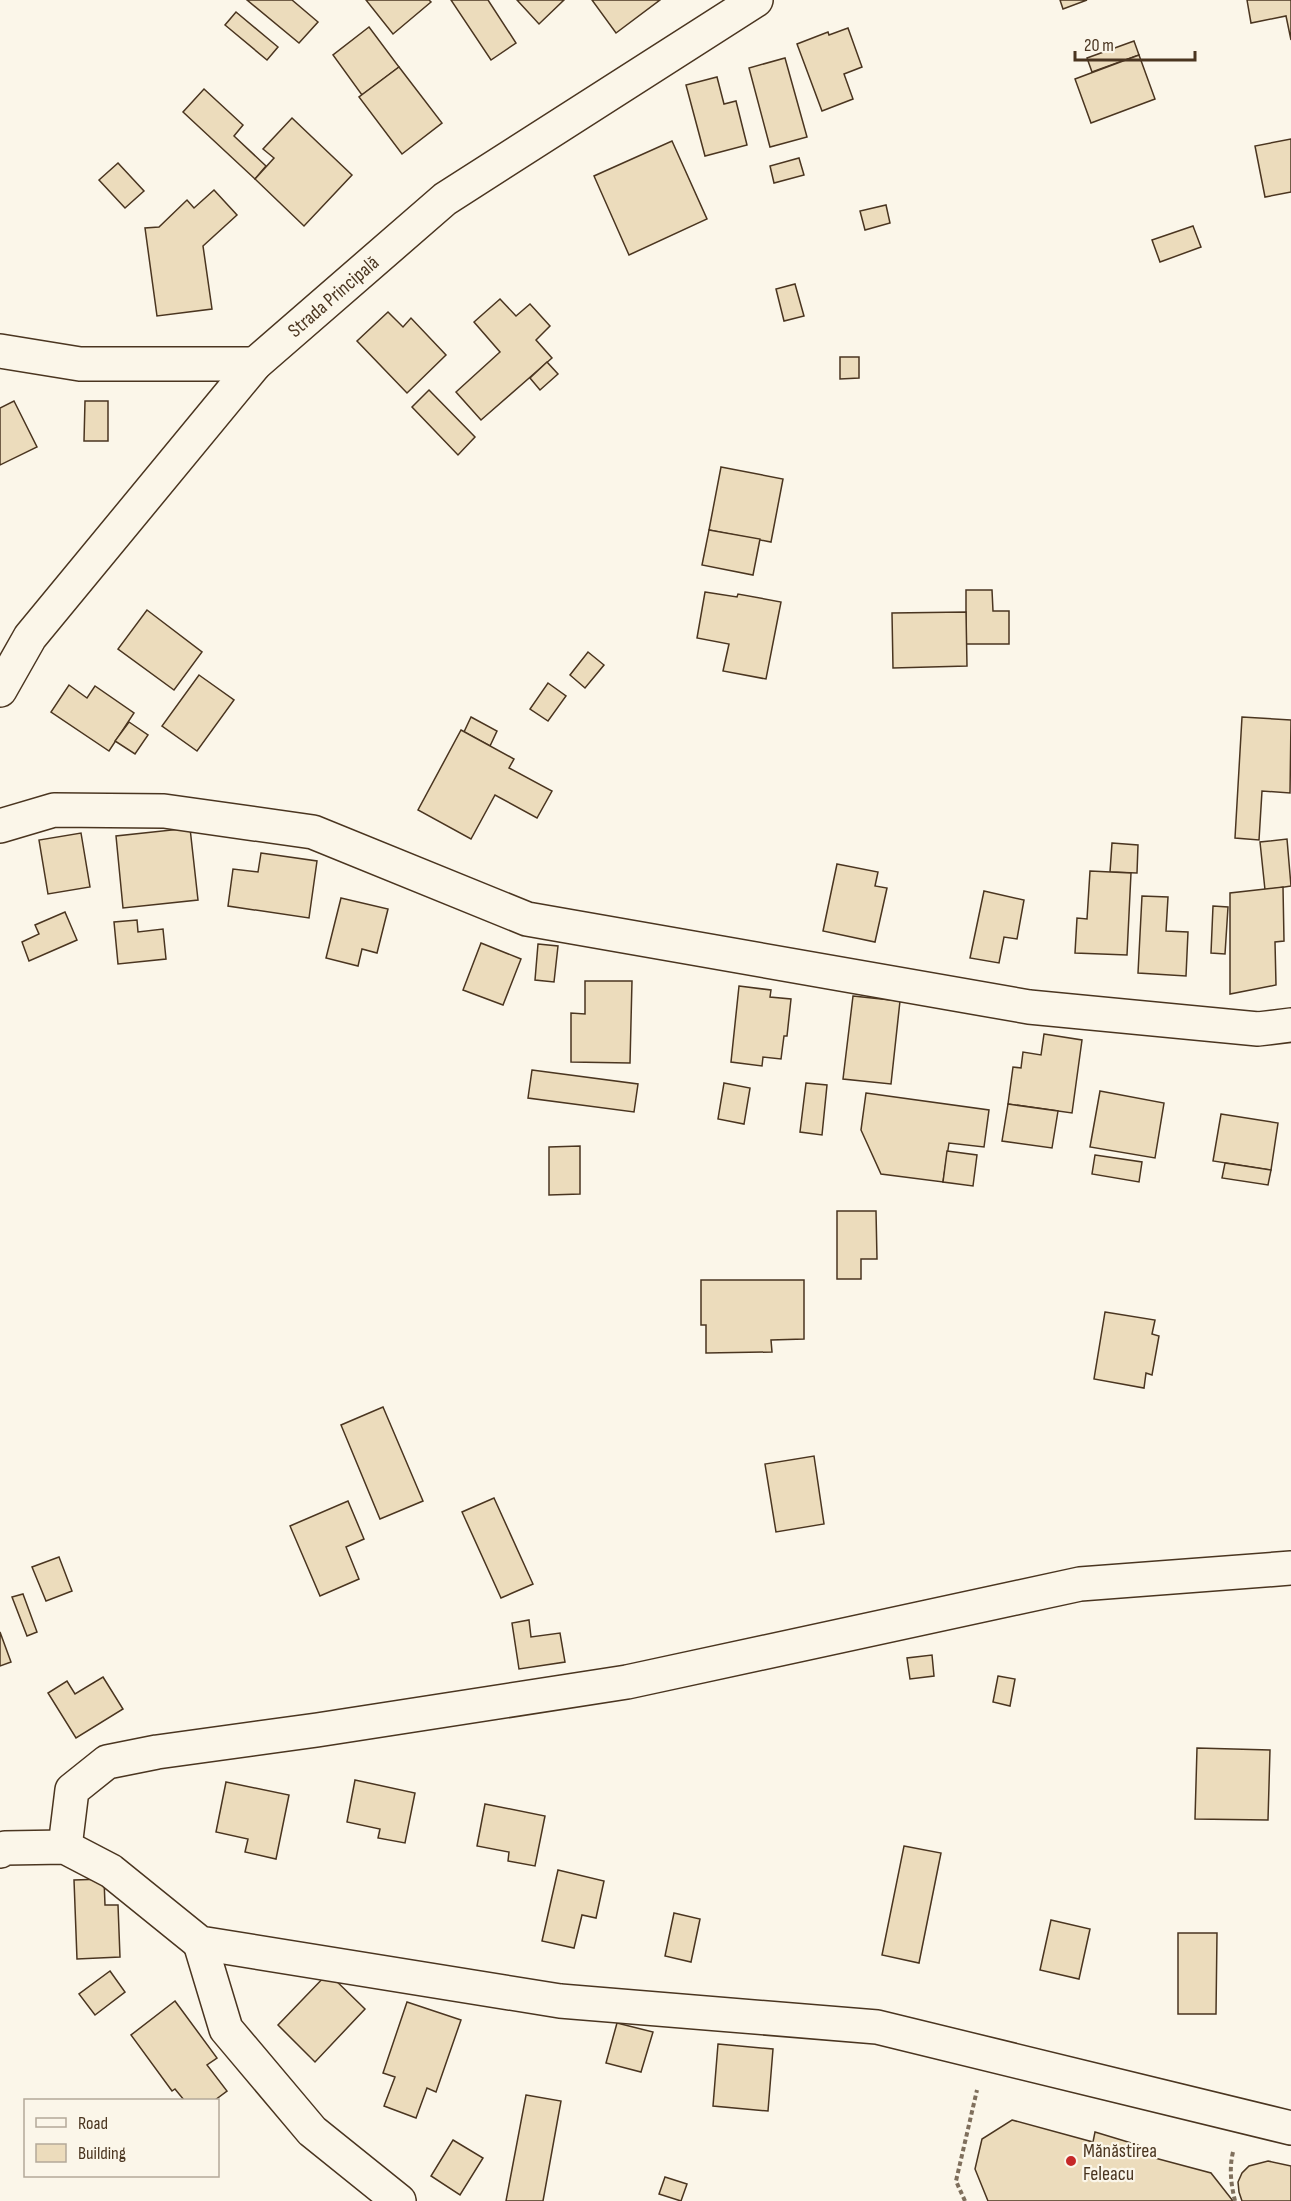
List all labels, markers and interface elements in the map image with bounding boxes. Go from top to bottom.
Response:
scale bar [1075,24,1195,62]
text: 20 m [1084,35,1114,56]
street label: Strada Principală [283,251,384,343]
legend [24,2099,219,2177]
text: Road [78,2113,108,2134]
place label: Mănăstirea Feleacu [1083,2139,1157,2186]
text: Building [78,2143,126,2164]
marker: Mănăstirea Feleacu [1064,2154,1078,2168]

